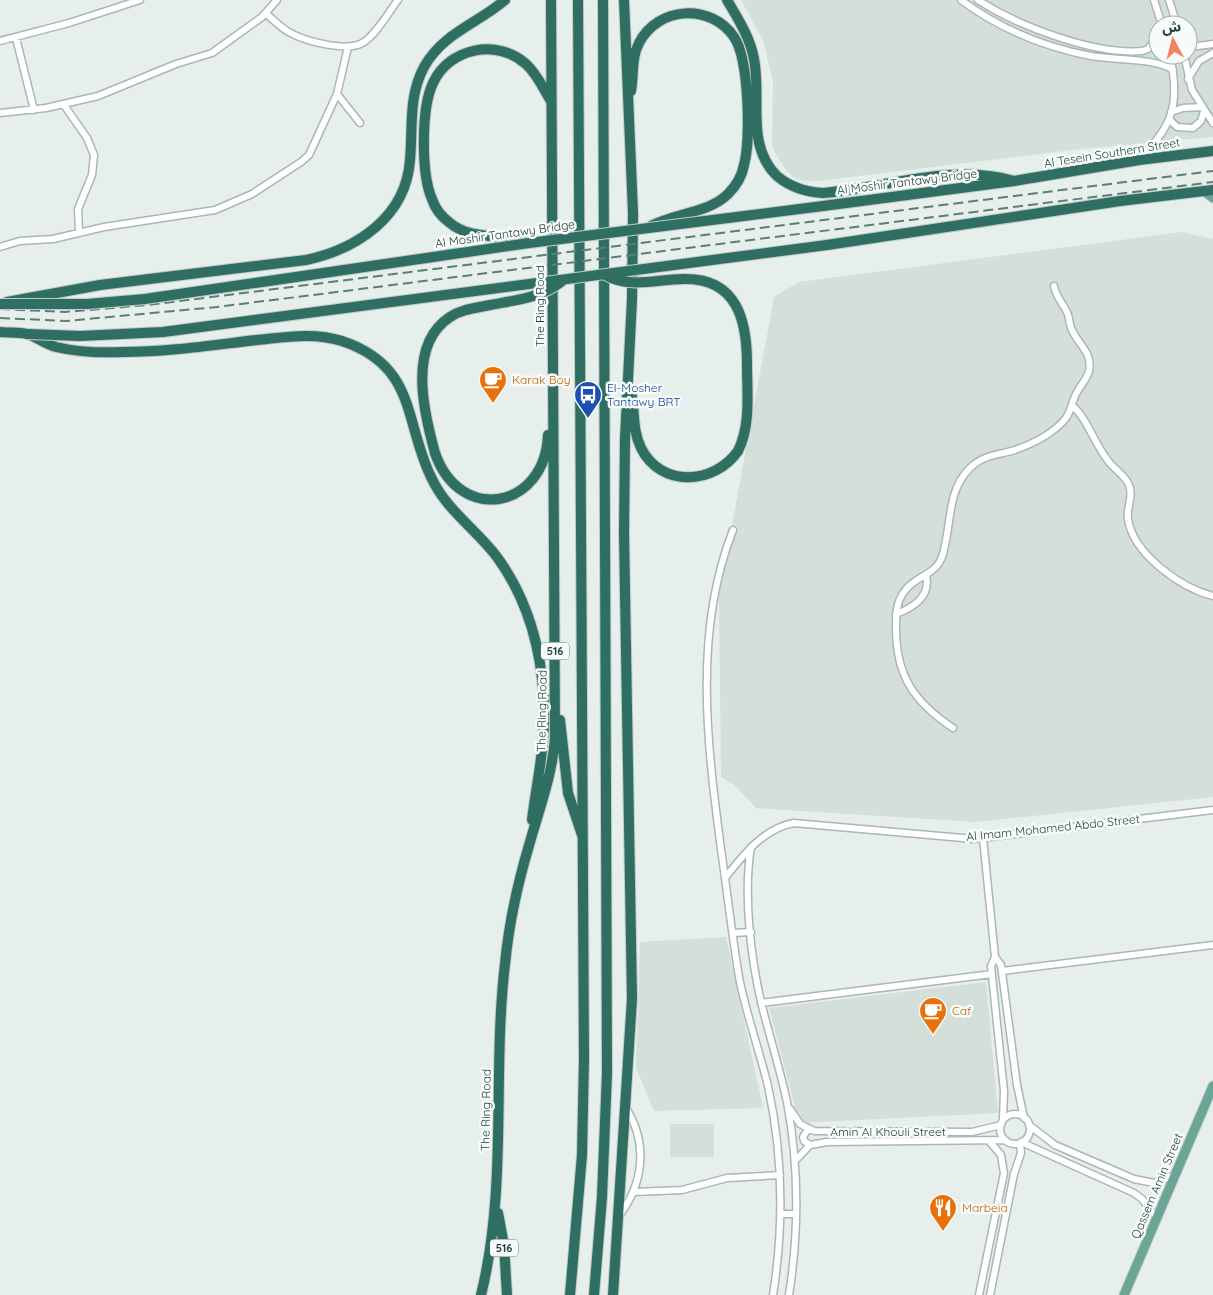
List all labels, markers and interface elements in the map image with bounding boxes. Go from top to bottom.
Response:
north arrow [1148,15,1198,65]
text: ش [1161,17,1182,37]
street label: Al Tesein Southern Street [1043,134,1181,171]
street label: Al Moshir Tantawy Bridge [836,165,978,198]
street label: Al Moshir Tantawy Bridge [434,216,576,251]
street label: The Ring Road [532,265,547,347]
cafe icon: Karak Boy [478,365,508,404]
place label: Karak Boy [512,372,571,387]
bus stop icon: El-Mosher Tantawy BRT [573,380,603,419]
place label: El-Mosher Tantawy BRT [607,380,681,409]
road number: 516 [541,642,569,659]
street label: The Ring Road [533,670,550,752]
street label: Al Imam Mohamed Abdo Street [965,811,1140,844]
cafe icon: Caf [918,996,948,1035]
place label: Caf [952,1003,972,1018]
street label: The Ring Road [477,1069,494,1151]
street label: Amin Al Khouli Street [830,1124,946,1139]
street label: Qassem Amin Street [1128,1131,1186,1241]
restaurant icon: Marbeia [928,1193,958,1232]
place label: Marbeia [962,1200,1008,1215]
road number: 516 [490,1240,518,1256]

